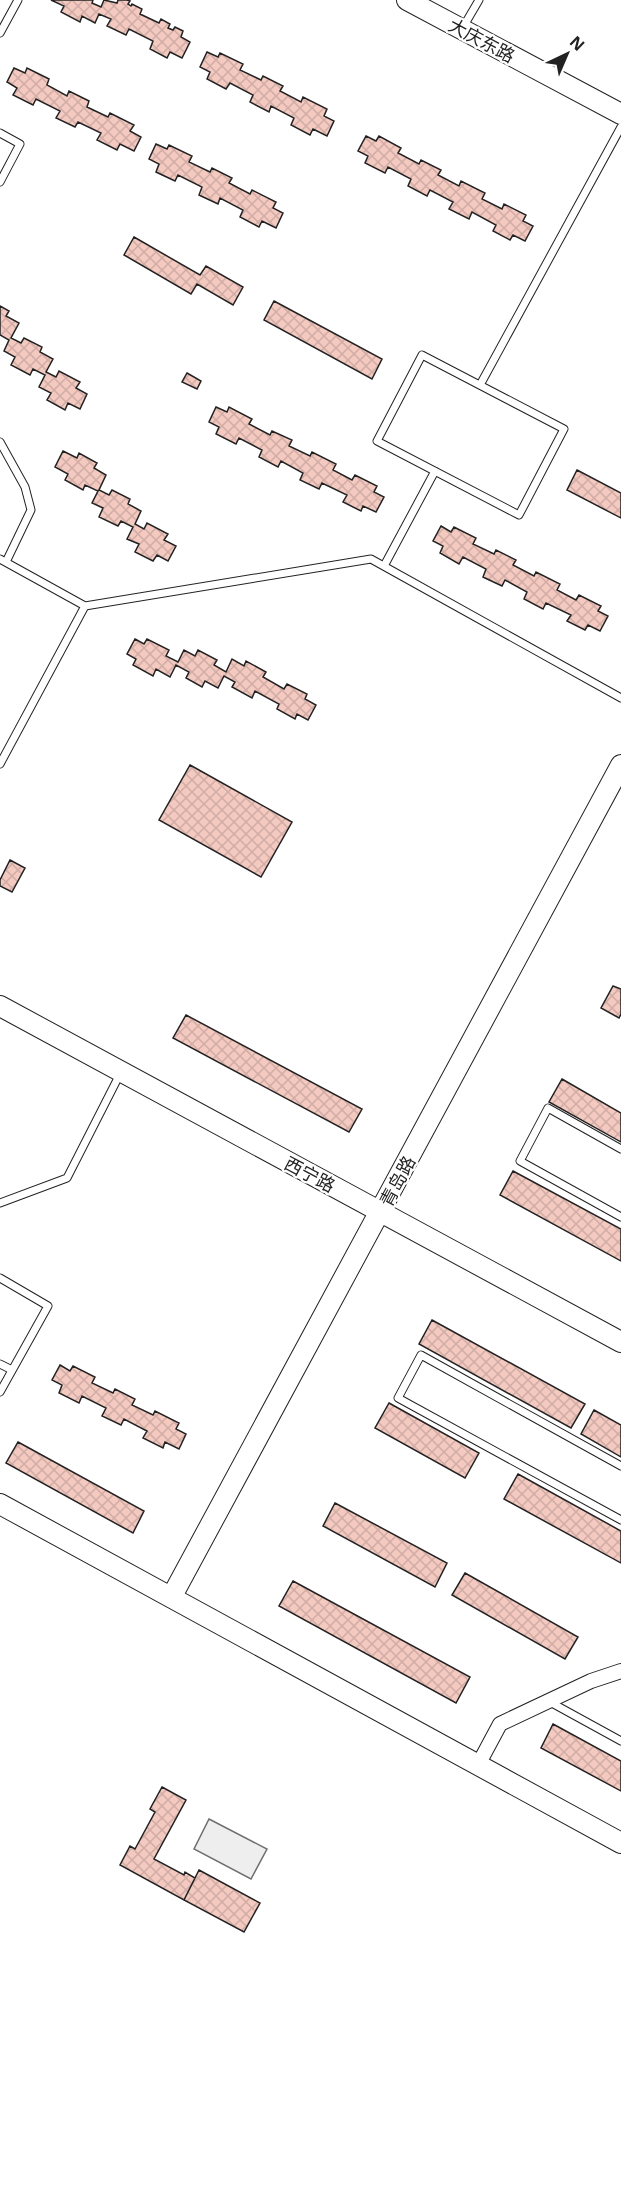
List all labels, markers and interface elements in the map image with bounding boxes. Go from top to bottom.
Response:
street label: 大庆东路 [445,13,519,67]
north arrow [537,24,597,84]
text: N [565,31,590,56]
street label: 西宁路 [281,1151,339,1197]
street label: 青岛路 [374,1152,420,1210]

